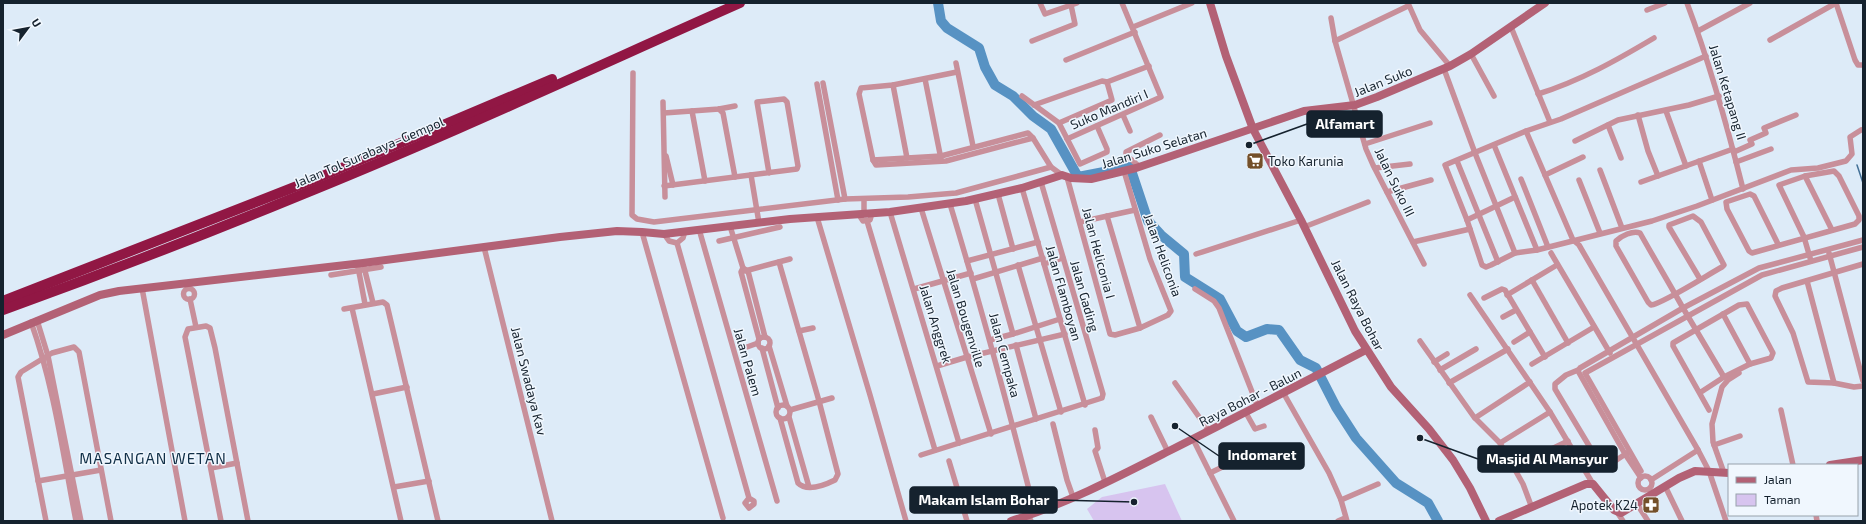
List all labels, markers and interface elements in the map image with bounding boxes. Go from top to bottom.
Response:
north arrow [8,8,48,48]
text: U [29,16,44,29]
street label: Jalan Ketapang II [1706,42,1750,142]
street label: Jalan Suko [1351,62,1415,100]
street label: Suko Mandiri I [1068,85,1150,133]
callout: Alfamart [1307,111,1382,137]
street label: Jalan Tol Surabaya–Gempol [292,113,446,191]
text: Alfamart [1315,115,1375,132]
street label: Jalan Suko Selatan [1099,124,1209,172]
street label: Jalan Suko III [1371,145,1419,219]
supermarket icon: Toko Karunia [1245,151,1265,171]
place label: Toko Karunia [1268,153,1344,169]
street label: Jalan Heliconia I [1079,206,1119,300]
street label: Jalan Heliconia [1141,211,1185,299]
street label: Jalan Flamboyan [1043,243,1085,343]
street label: Jalan Raya Bohar [1328,257,1388,353]
street label: Jalan Gading [1067,258,1103,334]
street label: Jalan Bougenville [943,267,989,369]
street label: Jalan Anggrek [916,283,956,366]
street label: Jalan Cempaka [986,311,1024,399]
street label: Jalan Swadaya Kav [508,325,550,437]
street label: Jalan Palem [731,326,765,398]
street label: Raya Bohar - Balun [1196,364,1304,430]
callout: Indomaret [1219,443,1304,469]
text: Indomaret [1228,446,1297,463]
callout: Masjid Al Mansyur [1478,446,1617,472]
district label: MASANGAN WETAN [79,449,227,467]
text: Masjid Al Mansyur [1486,450,1608,467]
legend [1728,464,1858,516]
text: Jalan [1764,472,1792,486]
callout: Makam Islam Bohar [910,487,1057,513]
text: Makam Islam Bohar [919,491,1050,508]
text: Taman [1764,492,1801,506]
pharmacy icon: Apotek K24 [1641,495,1661,515]
place label: Apotek K24 [1571,497,1638,513]

